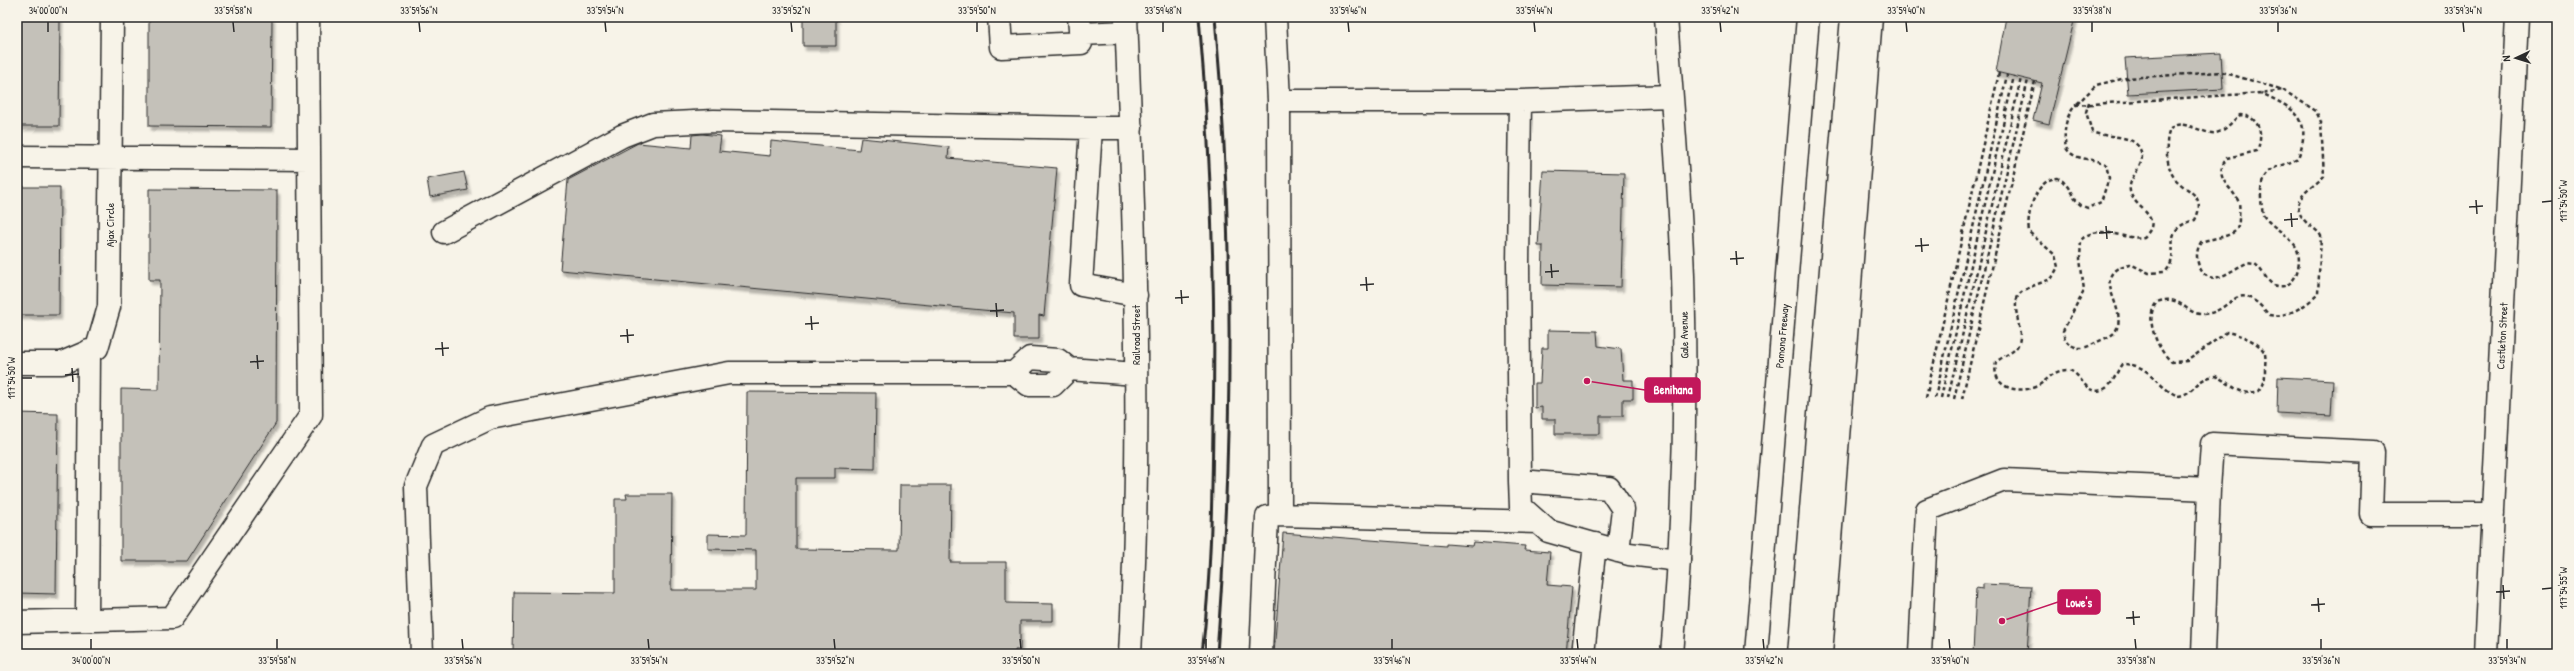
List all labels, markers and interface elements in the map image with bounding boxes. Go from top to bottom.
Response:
text: 34°00'00"N [29,4,67,17]
text: 33°59'58"N [214,4,252,17]
text: 33°59'56"N [400,4,438,17]
text: 33°59'54"N [586,4,624,17]
text: 33°59'52"N [772,4,810,17]
text: 33°59'50"N [958,4,996,17]
text: 33°59'48"N [1144,4,1182,17]
text: 33°59'46"N [1330,4,1366,17]
text: 33°59'44"N [1516,4,1552,17]
text: 33°59'42"N [1701,4,1739,17]
text: 33°59'40"N [1887,4,1925,17]
text: 33°59'38"N [2073,4,2111,17]
text: 33°59'36"N [2259,4,2297,17]
text: 33°59'34"N [2444,4,2482,17]
north arrow [2496,38,2536,78]
text: N [2499,55,2513,62]
text: 117°54'50"W [2557,179,2570,222]
street label: Ajax Circle [103,202,117,247]
street label: Castleton Street [2493,302,2511,370]
street label: Pomona Freeway [1772,303,1792,369]
street label: Railroad Street [1129,305,1143,365]
street label: Gale Avenue [1677,311,1691,359]
text: 117°54'50"W [5,356,18,399]
callout: Benihana [1645,378,1700,402]
text: Benihana [1654,381,1693,398]
text: 117°54'55"W [2557,566,2570,609]
callout: Lowe's [2058,590,2100,614]
text: Lowe's [2066,594,2092,611]
text: 34°00'00"N [72,654,110,667]
text: 33°59'58"N [258,654,296,667]
text: 33°59'56"N [444,654,482,667]
text: 33°59'54"N [630,654,668,667]
text: 33°59'52"N [816,654,854,667]
text: 33°59'50"N [1002,654,1040,667]
text: 33°59'48"N [1187,654,1225,667]
text: 33°59'46"N [1374,654,1410,667]
text: 33°59'44"N [1560,654,1596,667]
text: 33°59'42"N [1745,654,1783,667]
text: 33°59'40"N [1931,654,1969,667]
text: 33°59'38"N [2117,654,2155,667]
text: 33°59'36"N [2302,654,2340,667]
text: 33°59'34"N [2488,654,2526,667]

